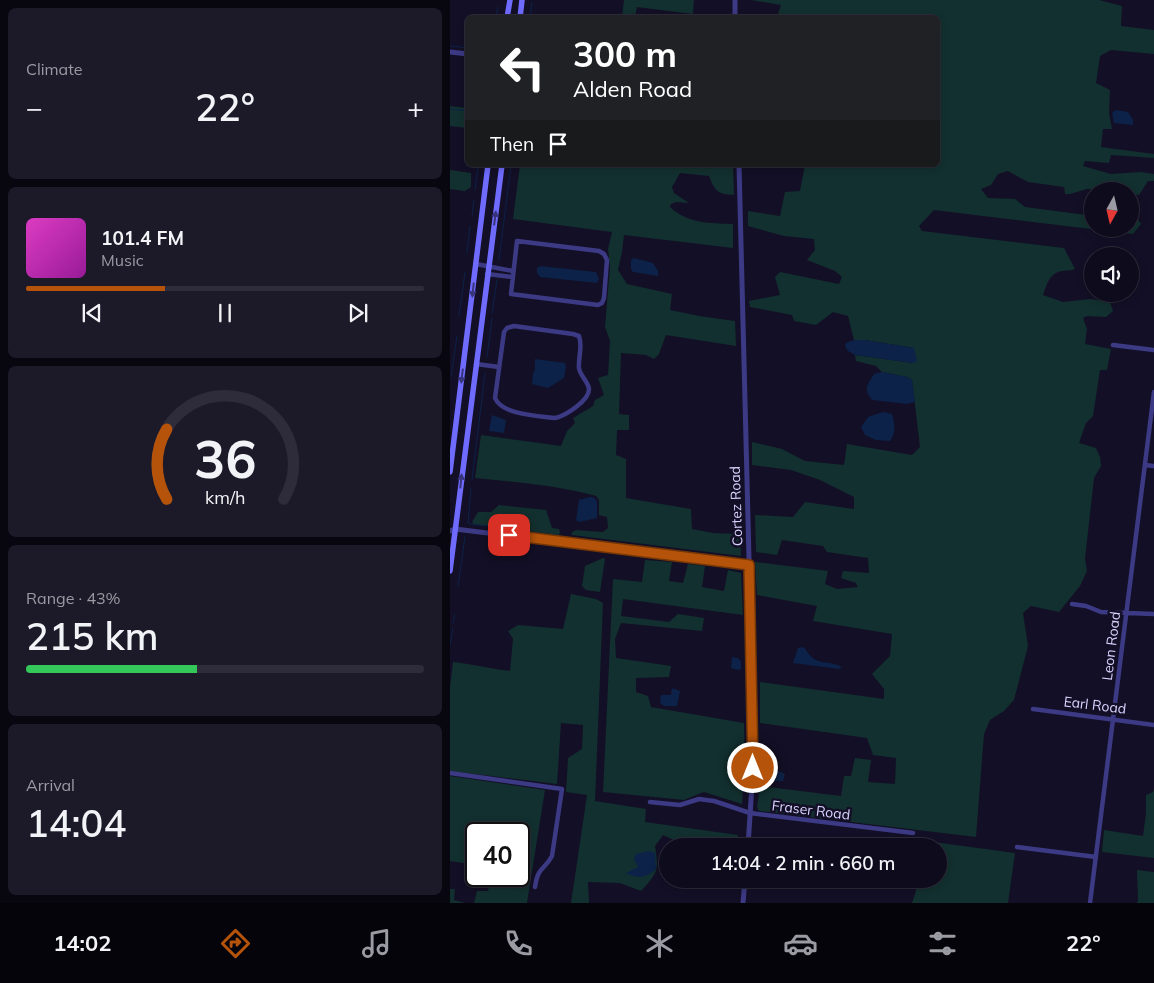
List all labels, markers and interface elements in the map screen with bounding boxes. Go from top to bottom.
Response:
text: 300 m [573,32,677,76]
icon: left [490,35,555,100]
text: Climate [26,59,82,79]
text: Alden Road [573,75,692,103]
text: 22° [195,83,255,131]
text: − [26,90,43,125]
text: + [407,90,424,125]
icon: arrive [544,130,572,158]
text: Then [490,132,534,156]
north arrow [1084,182,1139,238]
map controls [1084,182,1139,302]
one-way arrow [491,210,499,226]
text: 101.4 FM [101,226,184,250]
button: sound [1084,247,1139,302]
text: Music [101,250,144,270]
one-way arrow [469,282,477,298]
icon: previous [78,299,106,327]
icon: pause [211,299,239,327]
icon: next [344,299,372,327]
one-way arrow [458,369,466,385]
text: 36 [194,426,256,491]
street label: Cortez Road [726,466,746,546]
one-way arrow [457,472,465,488]
text: km/h [205,486,245,508]
pin [488,514,530,556]
icon: arrive [495,521,523,549]
text: Range · 43% [26,588,121,608]
street label: Leon Road [1098,610,1124,682]
text: 215 km [26,612,159,660]
street label: Earl Road [1063,692,1127,718]
position arrow [726,741,778,793]
text: Arrival [26,775,75,795]
street label: Fraser Road [771,796,851,824]
text: 14:04 [26,799,126,847]
speed limit sign: 40 [465,822,530,887]
text: 14:04 · 2 min · 660 m [710,851,896,875]
icon: directions [218,926,253,961]
icon: music [359,926,394,961]
icon: phone [501,926,536,961]
icon: climate [642,926,677,961]
icon: car [783,926,818,961]
icon: filters [925,926,960,961]
text: 14:02 [53,929,111,957]
text: 22° [1066,929,1101,957]

